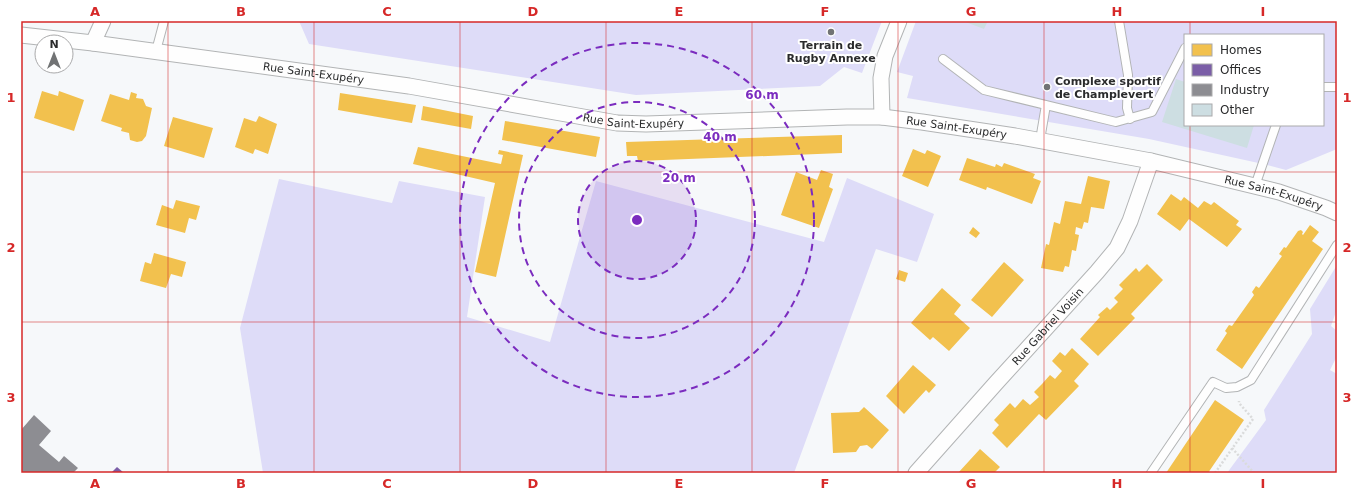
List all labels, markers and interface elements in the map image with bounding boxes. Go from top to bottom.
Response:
text: A [90,4,100,19]
text: B [236,4,246,19]
text: C [382,4,392,19]
text: D [528,4,539,19]
text: E [675,4,683,19]
text: F [821,4,829,19]
text: G [966,4,976,19]
text: H [1112,4,1122,19]
text: I [1261,4,1265,19]
marker: Terrain de Rugby Annexe [826,27,836,37]
north arrow [34,34,74,74]
legend [1184,34,1324,126]
text: N [49,38,59,51]
place label: Terrain de Rugby Annexe [786,39,876,65]
text: Homes [1220,43,1262,57]
street label: Rue Saint-Exupéry [262,60,365,86]
text: Offices [1220,63,1261,77]
place label: Complexe sportif de Champlevert [1055,75,1161,101]
marker: Complexe sportif de Champlevert [1042,82,1052,92]
text: Industry [1220,83,1269,97]
text: 60 m [745,88,779,102]
text: 1 [6,90,16,105]
text: 1 [1342,90,1352,105]
text: Other [1220,103,1254,117]
street label: Rue Saint-Exupéry [582,111,685,130]
street label: Rue Saint-Exupéry [905,114,1008,141]
text: 40 m [703,130,737,144]
text: 20 m [662,171,696,185]
street label: Rue Saint-Exupéry [1223,173,1325,213]
centre of rings [630,213,644,227]
text: 2 [6,240,16,255]
text: 2 [1342,240,1352,255]
street label: Rue Gabriel Voisin [1009,285,1086,368]
text: 3 [6,390,16,405]
text: 3 [1342,390,1352,405]
text: A [90,476,100,491]
text: B [236,476,246,491]
text: C [382,476,392,491]
text: D [528,476,539,491]
text: E [675,476,683,491]
text: F [821,476,829,491]
text: G [966,476,976,491]
text: H [1112,476,1122,491]
text: I [1261,476,1265,491]

